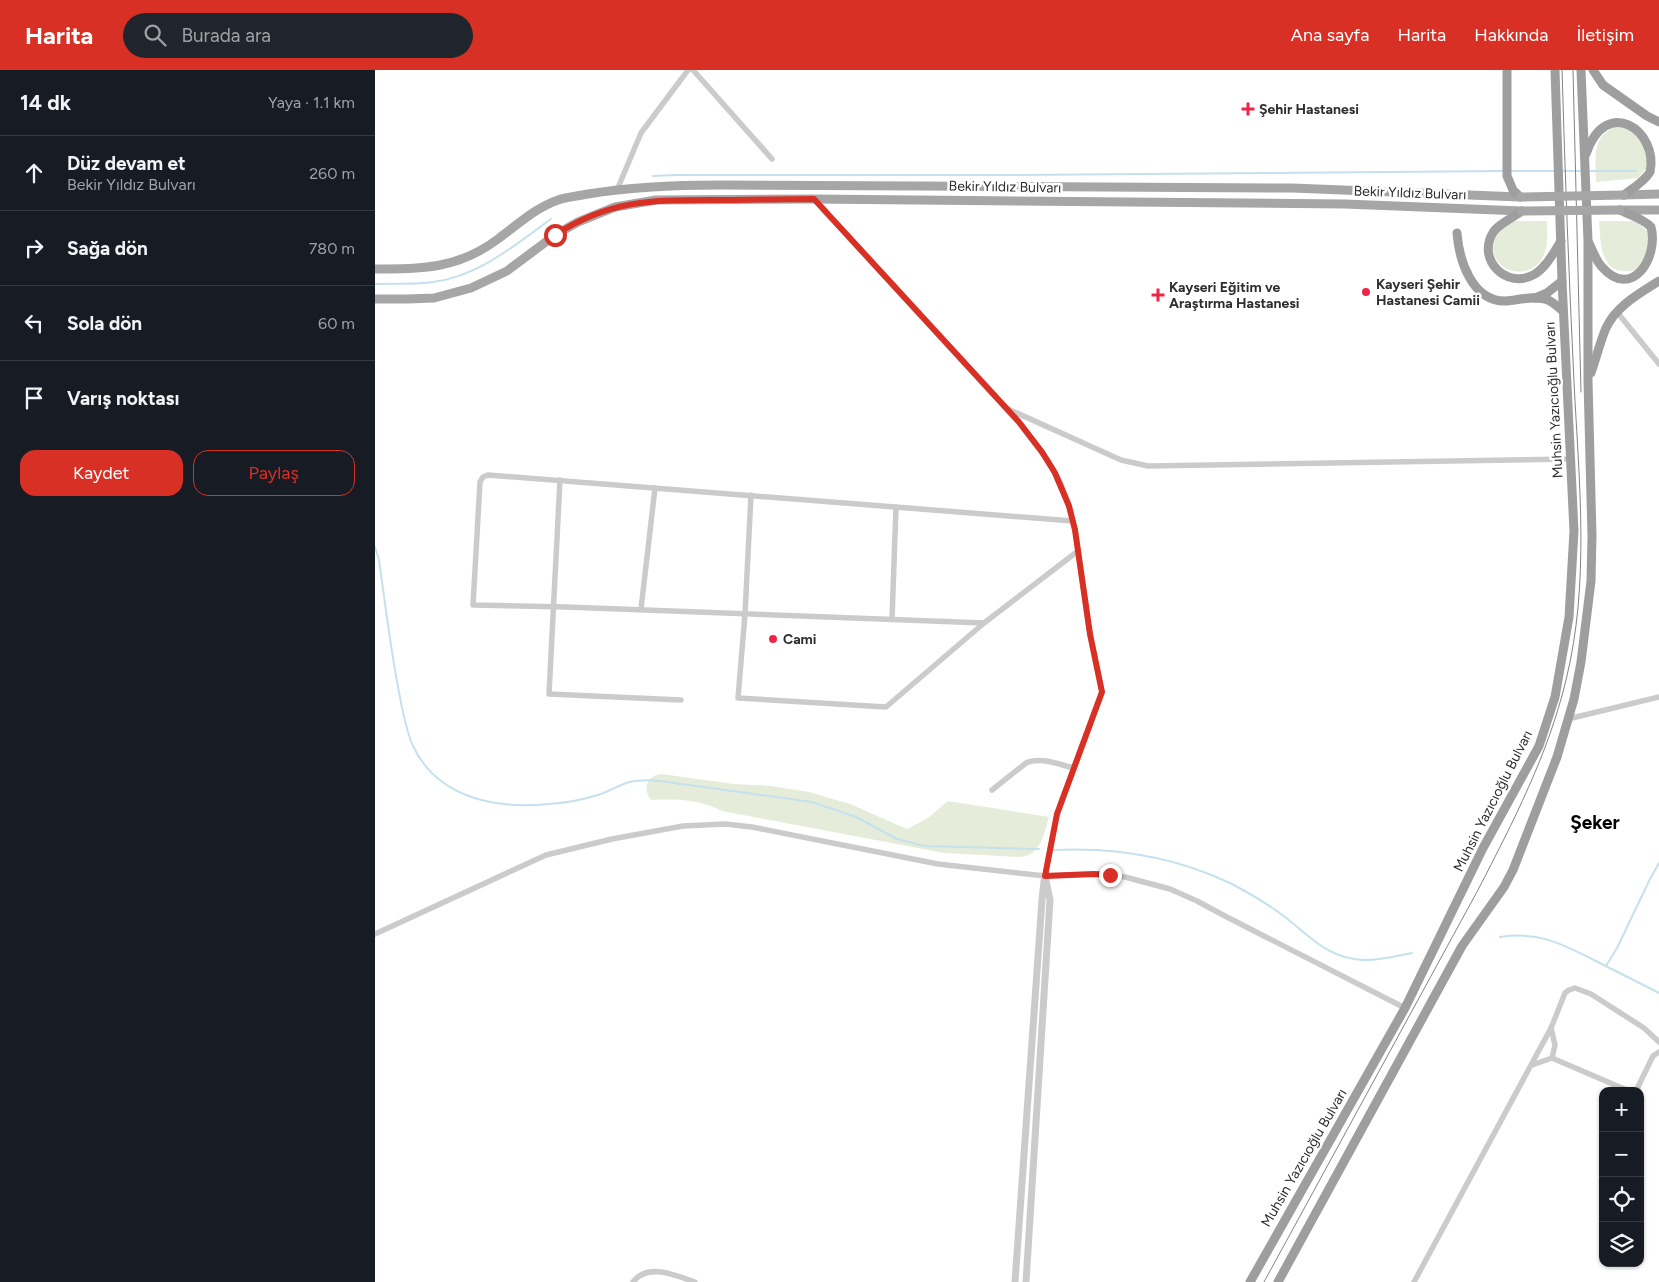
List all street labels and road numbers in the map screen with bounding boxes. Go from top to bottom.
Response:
street label: Bekir Yıldız Bulvarı [949,178,1061,196]
street label: Bekir Yıldız Bulvarı [1353,183,1467,203]
street label: Muhsin Yazıcıoğlu Bulvarı [1541,321,1567,479]
street label: Muhsin Yazıcıoğlu Bulvarı [1450,727,1536,875]
street label: Muhsin Yazıcıoğlu Bulvarı [1257,1086,1351,1230]

